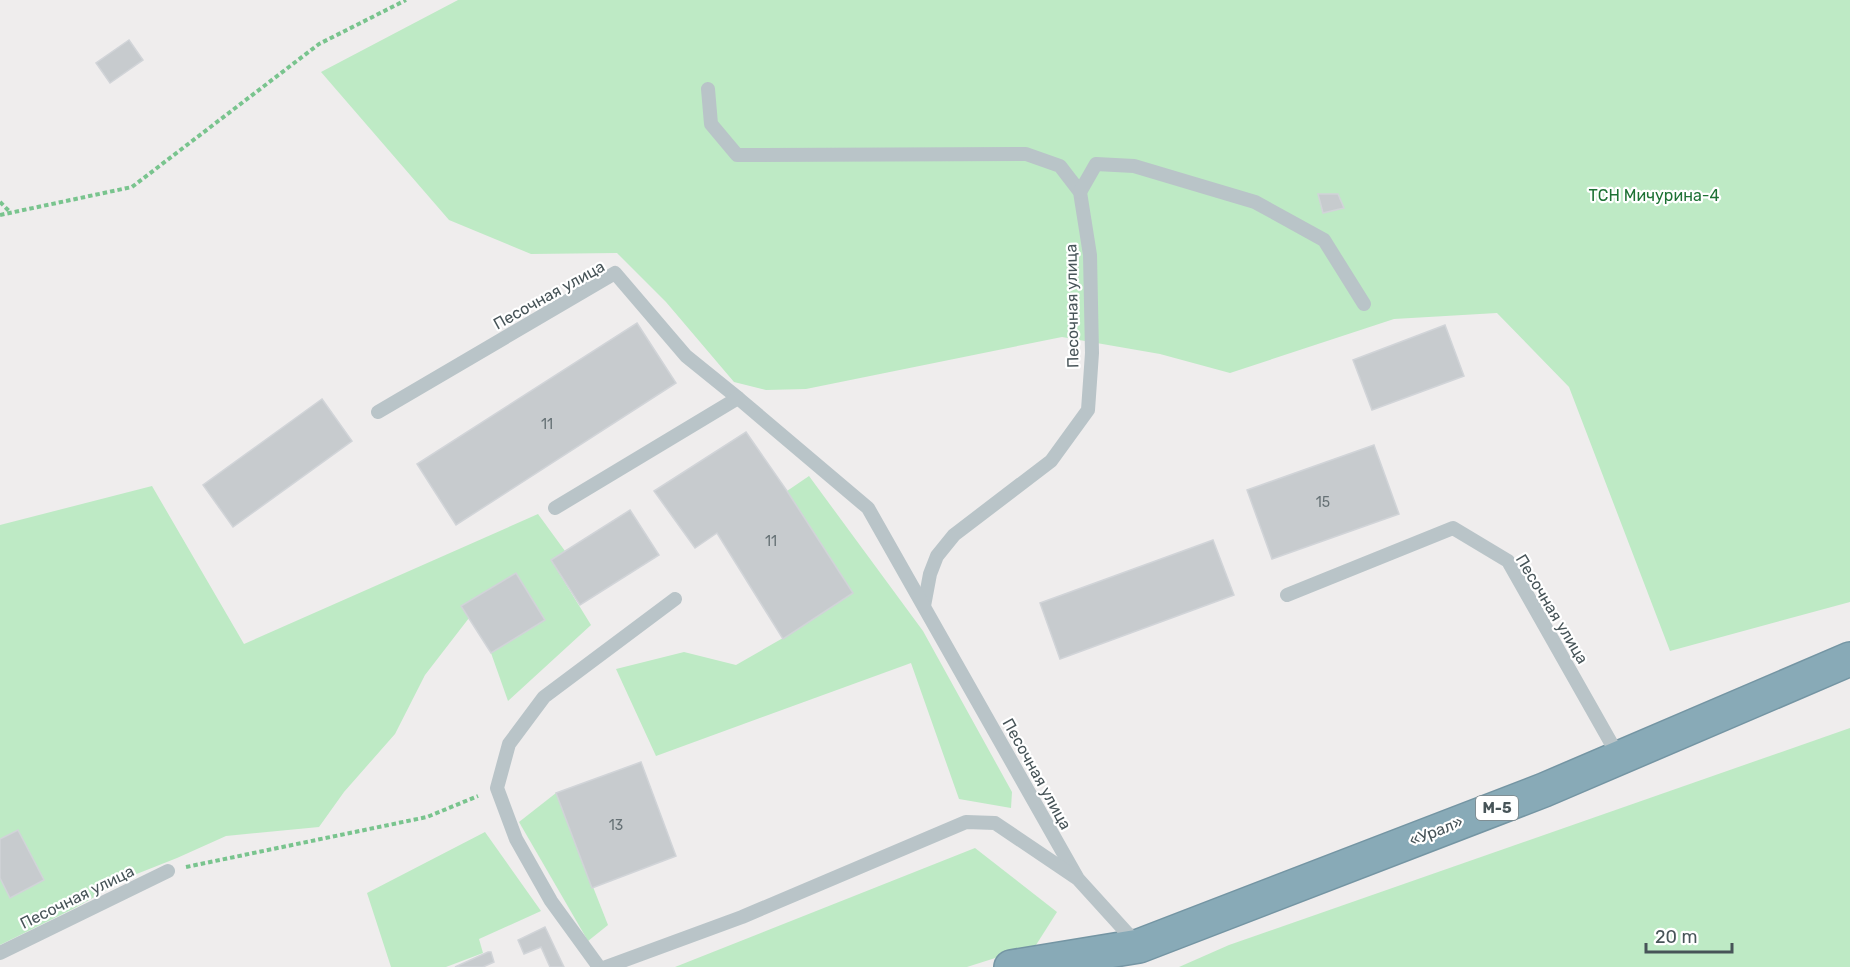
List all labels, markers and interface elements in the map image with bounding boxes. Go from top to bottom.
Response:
park label: ТСН Мичурина-4 [1589,186,1719,205]
street label: Песочная улица [1061,244,1083,368]
street label: Песочная улица [490,257,608,333]
house number: 11 [541,416,553,433]
house number: 15 [1316,494,1330,511]
house number: 11 [765,533,777,550]
street label: Песочная улица [1512,551,1592,667]
street label: Песочная улица [999,715,1075,833]
road number: М-5 [1476,796,1518,820]
street label: «Урал» [1407,812,1466,850]
house number: 13 [609,817,623,834]
street label: Песочная улица [17,861,137,933]
scale bar [1646,916,1732,954]
text: 20 m [1655,926,1697,948]

